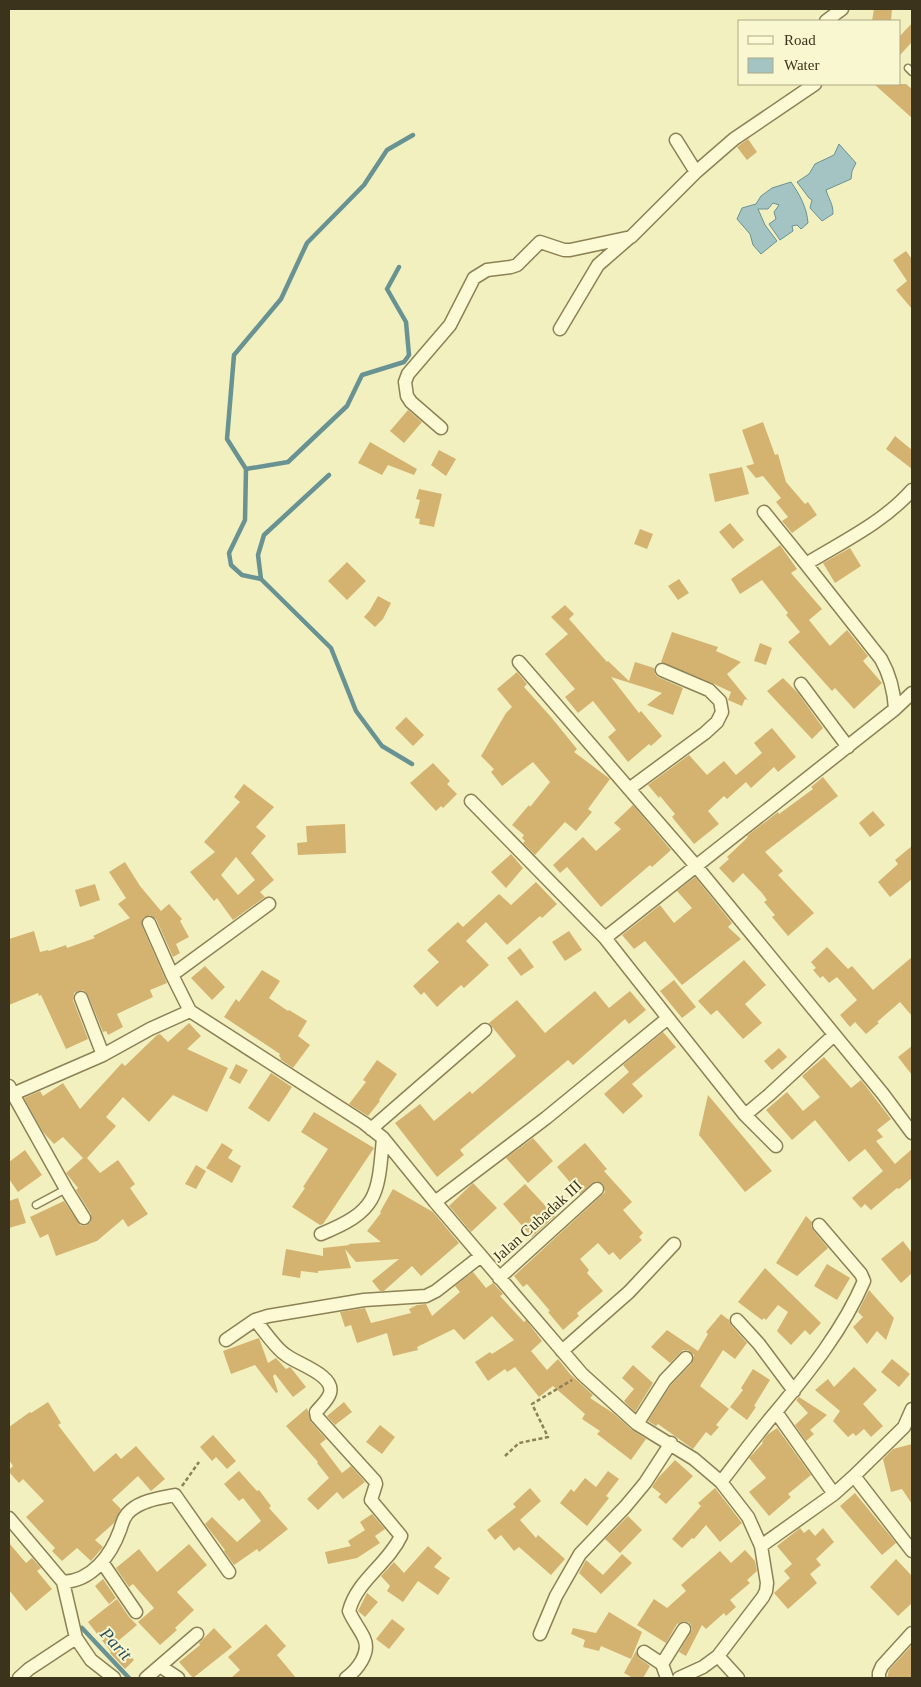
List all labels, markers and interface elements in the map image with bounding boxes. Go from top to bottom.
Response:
legend [738,20,901,85]
text: Road [784,32,816,48]
text: Water [784,57,819,73]
street label: Jalan Cubadak III [489,1177,585,1265]
water label: Parit [95,1623,137,1665]

